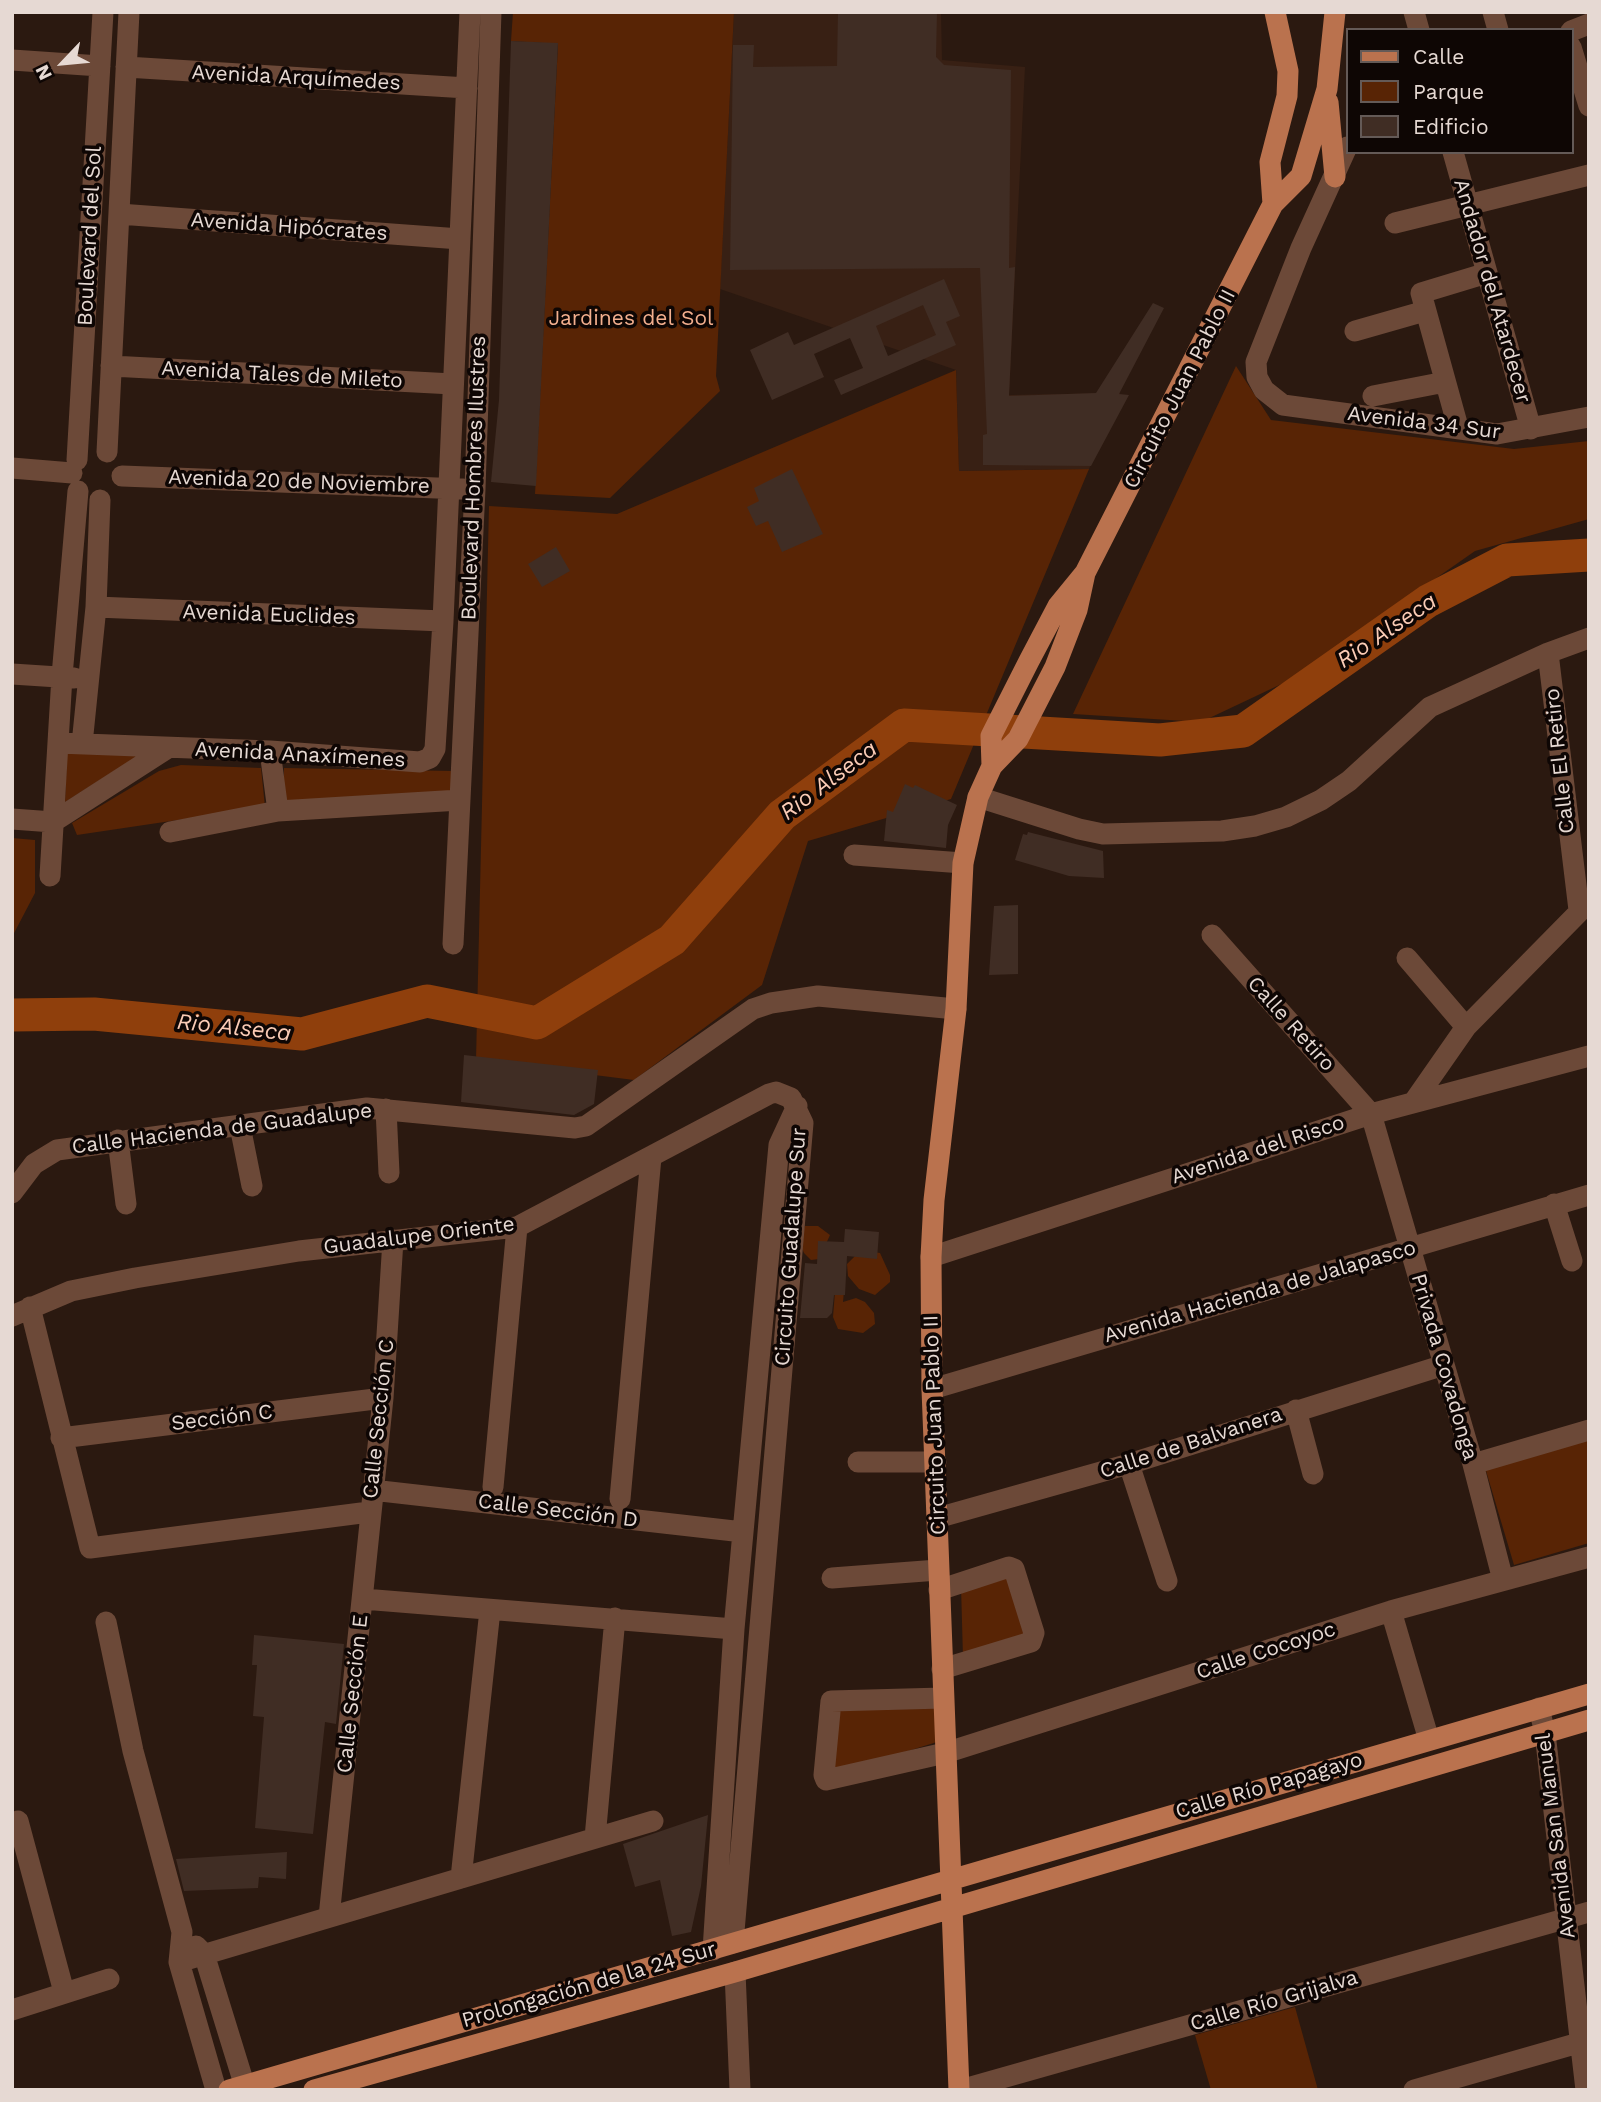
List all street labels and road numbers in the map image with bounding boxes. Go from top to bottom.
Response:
street label: Avenida Arquímedes [191,60,401,96]
street label: Boulevard del Sol [73,145,107,327]
street label: Andador del Atardecer [1448,176,1536,406]
street label: Avenida Hipócrates [190,208,388,246]
street label: Circuito Juan Pablo II [1119,285,1241,493]
street label: Boulevard Hombres Ilustres [456,335,492,621]
street label: Avenida Tales de Mileto [161,356,403,394]
street label: Avenida 34 Sur [1346,401,1502,445]
street label: Avenida 20 de Noviembre [168,465,430,499]
street label: Avenida Euclides [182,599,356,631]
street label: Calle El Retiro [1540,687,1580,835]
street label: Avenida Anaxímenes [194,737,406,773]
street label: Calle Retiro [1242,971,1340,1077]
street label: Calle Hacienda de Guadalupe [70,1098,374,1160]
street label: Avenida del Risco [1168,1110,1348,1190]
street label: Circuito Guadalupe Sur [770,1127,812,1367]
street label: Guadalupe Oriente [322,1212,516,1260]
street label: Avenida Hacienda de Jalapasco [1101,1235,1419,1349]
street label: Privada Covadonga [1405,1271,1483,1463]
street label: Circuito Juan Pablo II [919,1314,951,1536]
street label: Calle Sección C [358,1338,400,1500]
street label: Sección C [170,1399,274,1437]
street label: Calle de Balvanera [1097,1402,1285,1484]
street label: Calle Sección D [477,1489,639,1533]
street label: Calle Sección E [332,1613,374,1775]
street label: Calle Cocoyoc [1193,1617,1339,1685]
street label: Avenida San Manuel [1531,1732,1581,1940]
street label: Calle Río Papagayo [1173,1747,1365,1825]
street label: Prolongación de la 24 Sur [459,1937,719,2033]
street label: Calle Río Grijalva [1187,1965,1361,2037]

